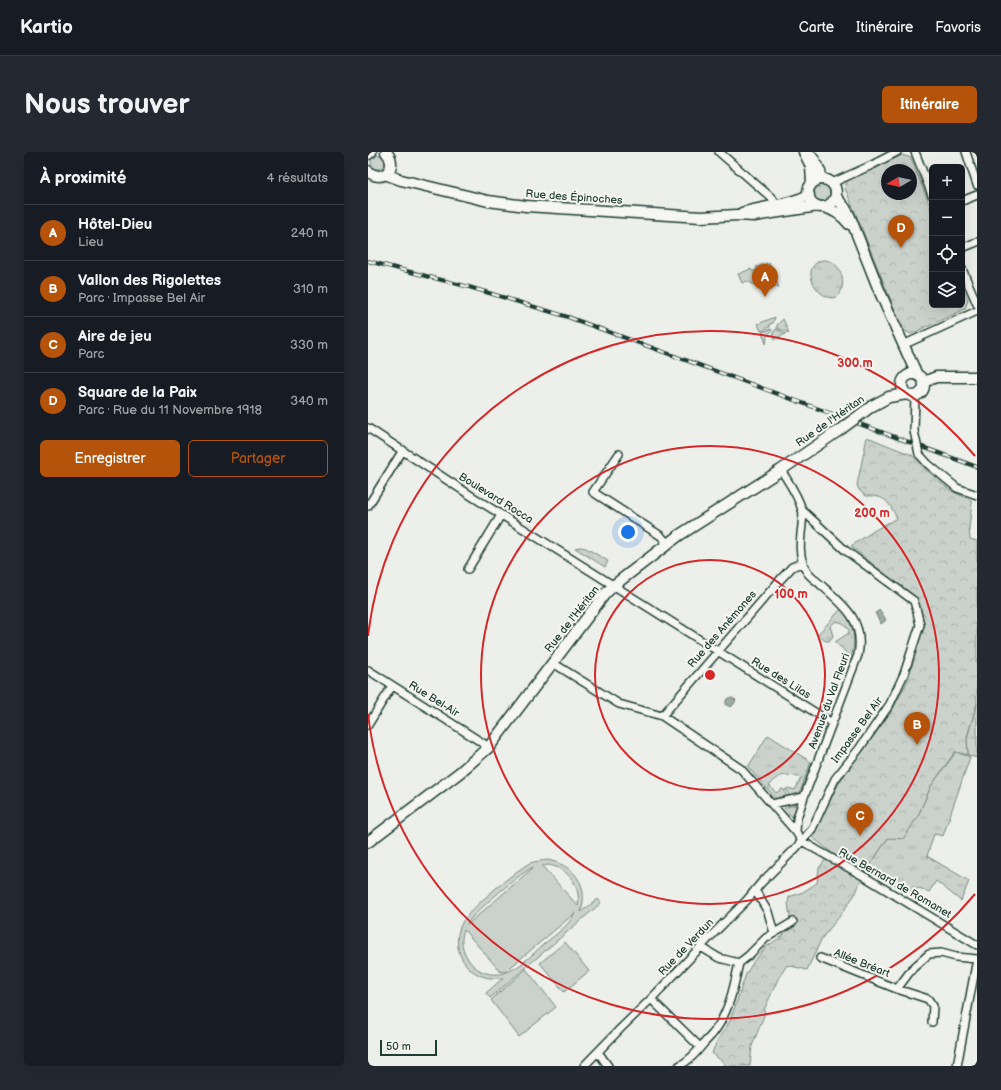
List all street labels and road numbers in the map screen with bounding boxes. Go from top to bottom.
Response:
street label: Rue des Épinoches [525,186,623,207]
street label: Rue de l'Héritan [793,392,867,450]
street label: Boulevard Rocca [456,470,536,526]
street label: Rue de l'Héritan [542,583,602,655]
street label: Rue des Anémones [685,587,759,670]
street label: Avenue du Val Fleuri [806,651,852,751]
street label: Rue des Lilas [749,655,814,702]
street label: Rue Bel-Air [406,678,463,720]
street label: Impasse Bel Air [829,694,886,765]
street label: Rue Bernard de Romanet [836,845,954,921]
street label: Rue de Verdun [656,916,716,978]
street label: Allée Bréart [832,946,892,980]

